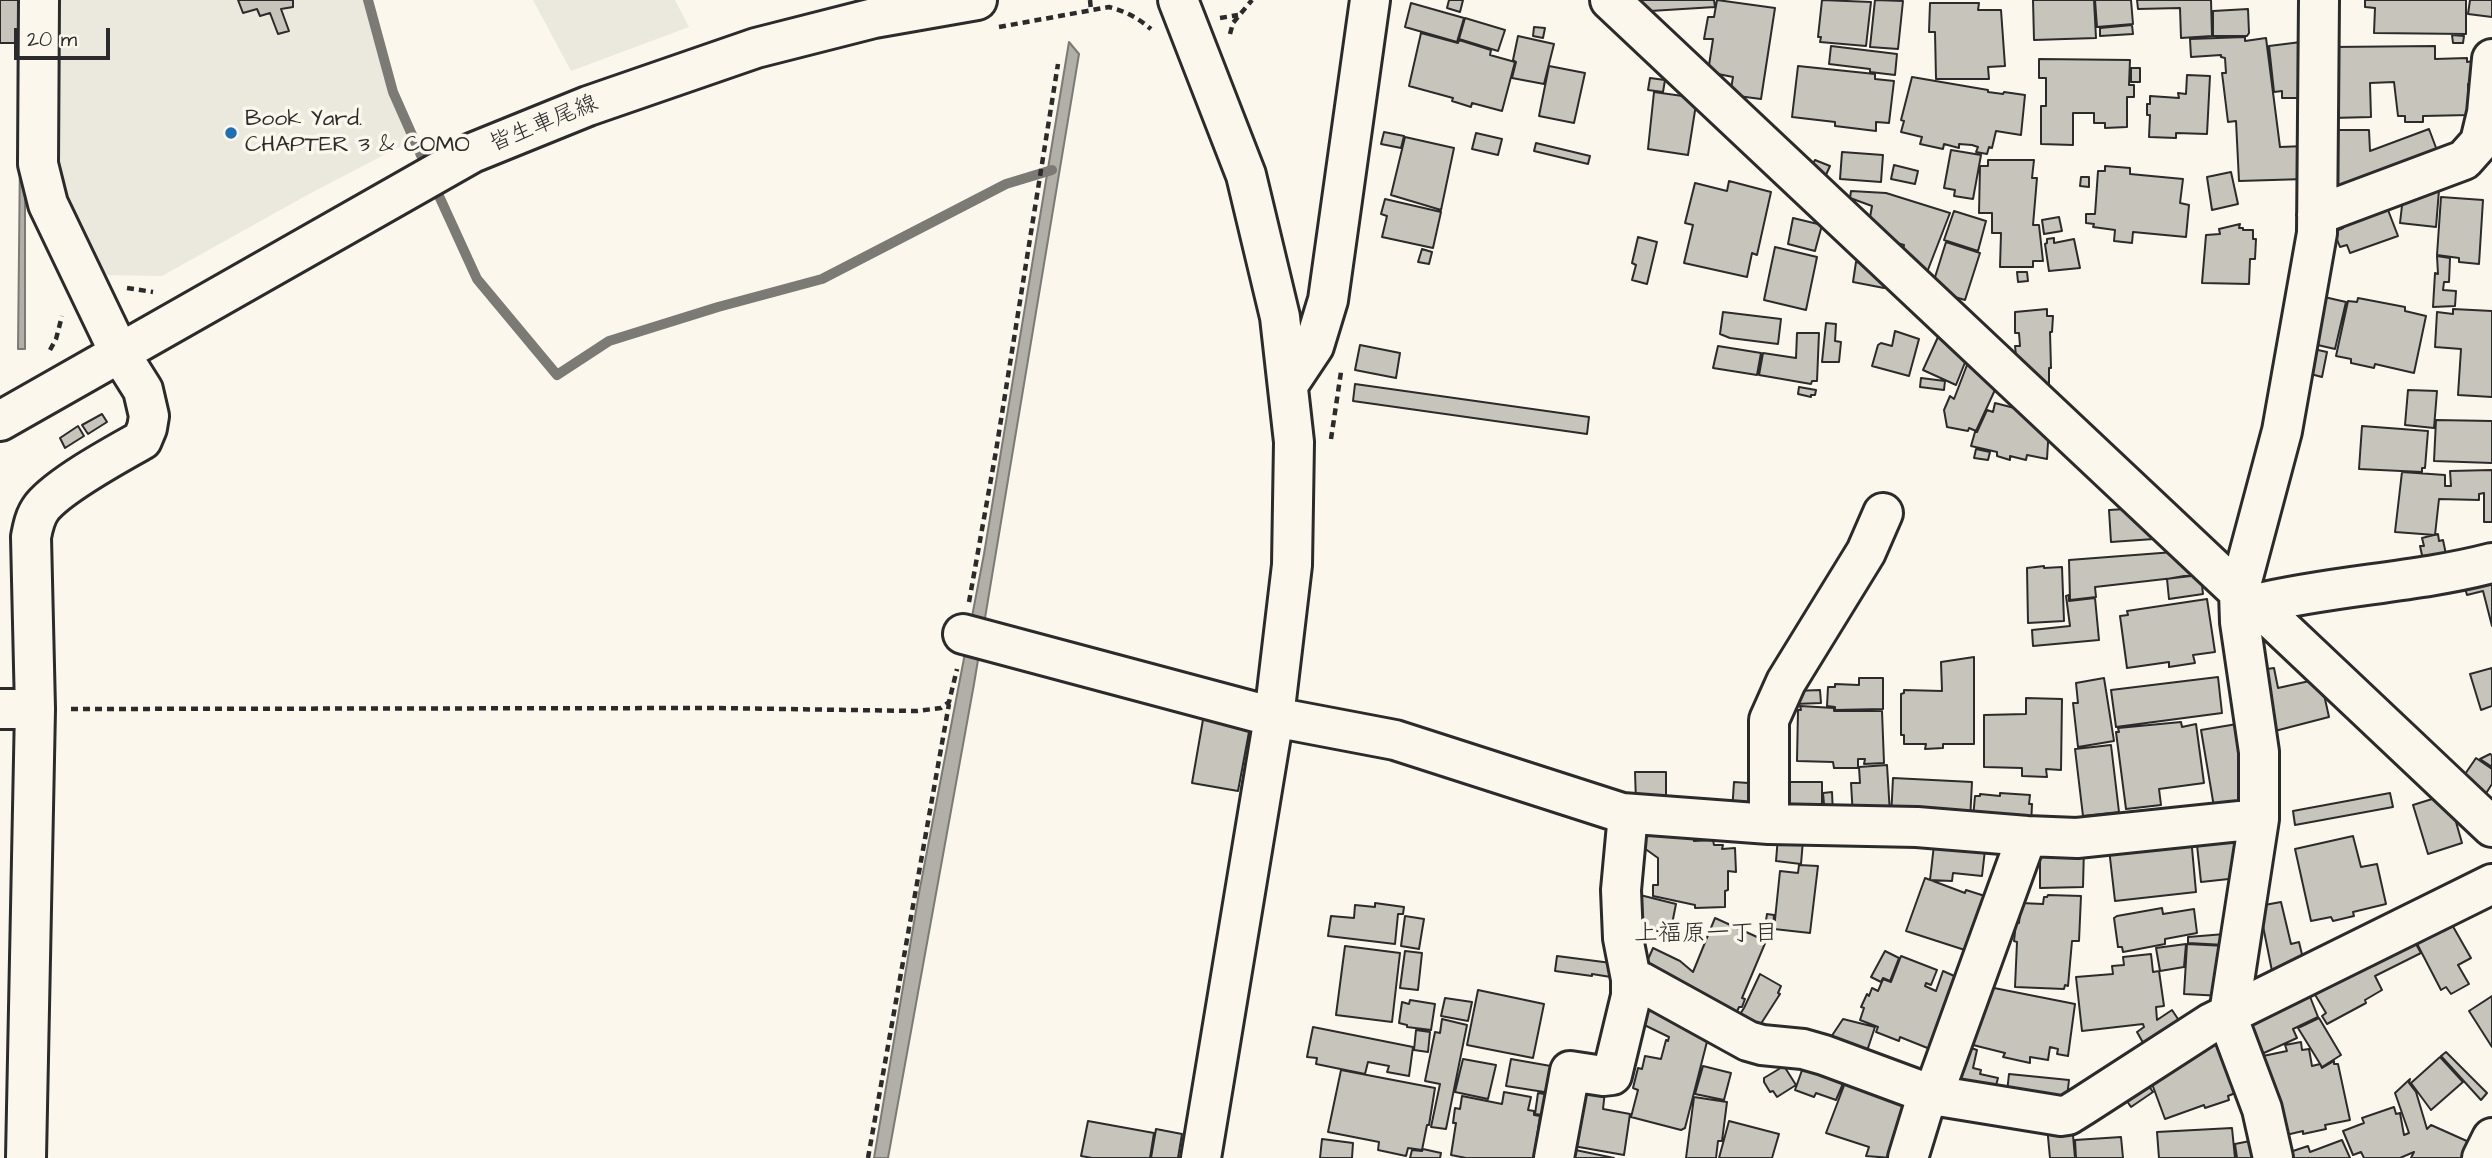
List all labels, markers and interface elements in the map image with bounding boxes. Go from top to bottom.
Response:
scale bar [18,14,114,58]
text: 20 m [27,25,77,54]
street label: 皆生車尾線 [486,91,602,159]
place label: Book Yard. CHAPTER 3 & COMO [245,106,470,160]
marker: Book Yard. CHAPTER 3 & COMO [223,125,239,141]
district label: 上福原一丁目 [1634,921,1778,949]

